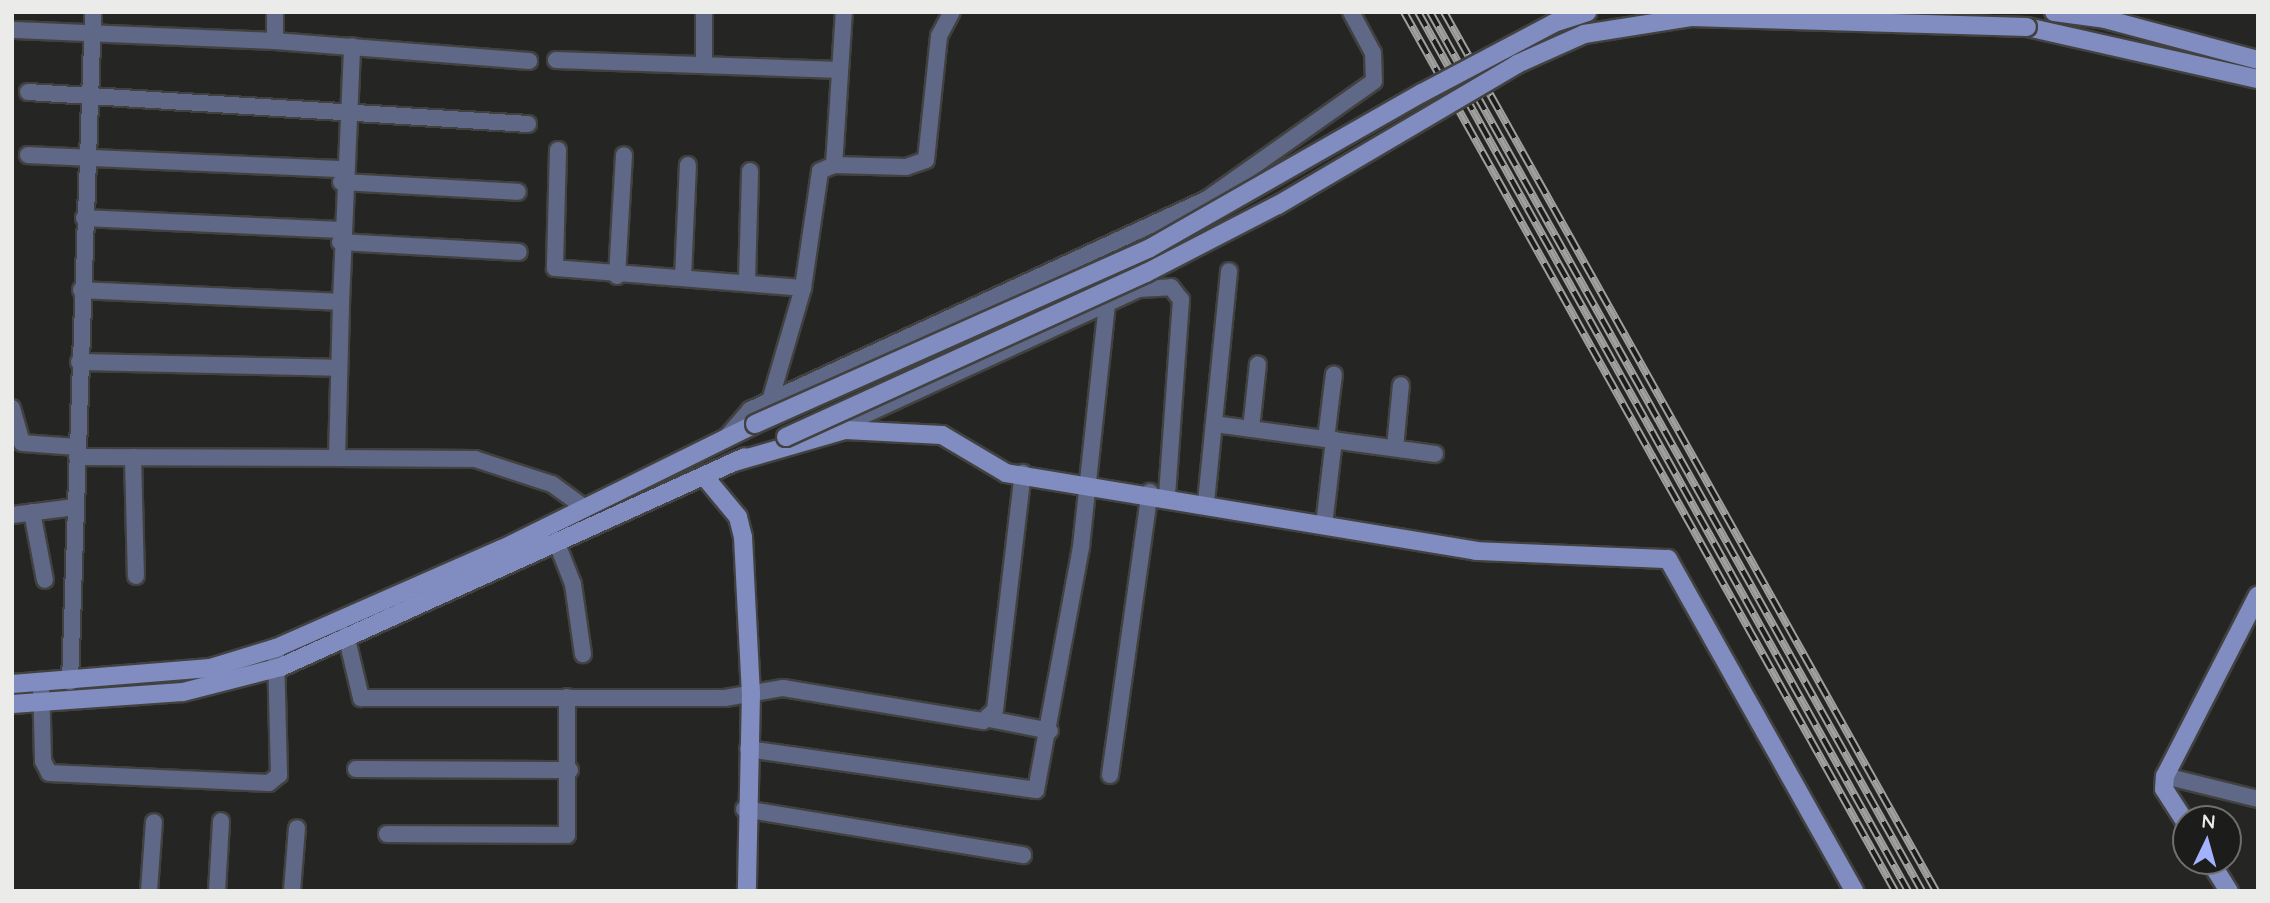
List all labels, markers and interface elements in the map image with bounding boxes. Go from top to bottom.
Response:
north arrow [2172,805,2242,875]
text: N [2201,809,2217,834]

